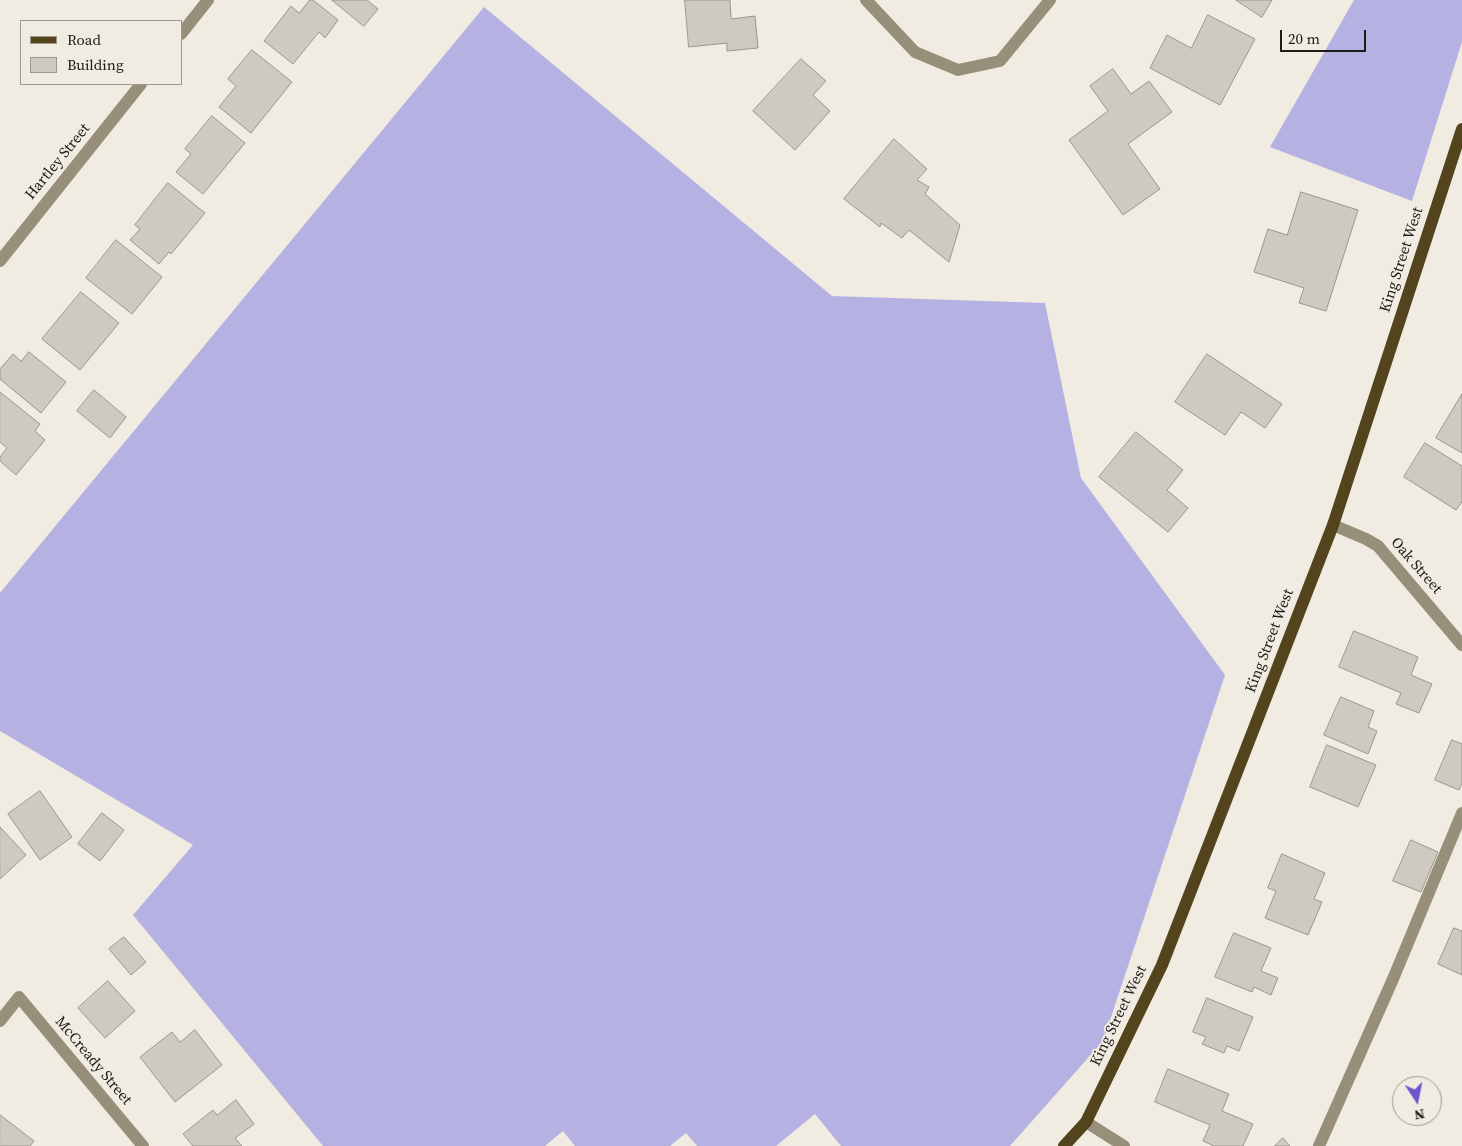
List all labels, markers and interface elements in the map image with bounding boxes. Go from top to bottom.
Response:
legend [20,20,182,85]
scale bar [1282,20,1368,52]
text: 20 m [1288,28,1320,49]
text: Road [67,29,101,50]
text: Building [67,54,124,75]
street label: Hartley Street [22,120,94,204]
street label: King Street West [1377,205,1427,315]
street label: Oak Street [1387,534,1445,598]
street label: King Street West [1242,587,1298,695]
street label: King Street West [1087,963,1151,1069]
street label: McCready Street [51,1013,135,1109]
north arrow [1392,1076,1442,1126]
text: N [1413,1104,1427,1126]

